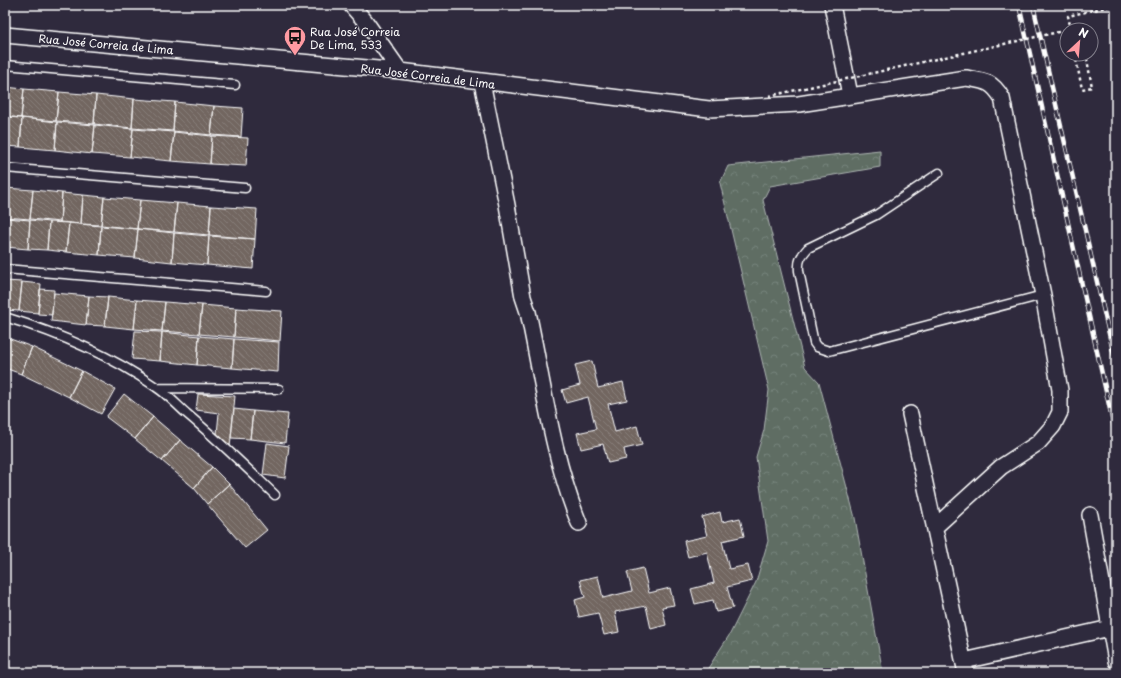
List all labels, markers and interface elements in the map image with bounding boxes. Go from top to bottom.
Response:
north arrow [1059,22,1099,62]
place label: Rua José Correia De Lima, 533 [310,23,400,53]
text: N [1076,23,1092,42]
bus stop icon: Rua José Correia De Lima, 533 [282,24,308,57]
street label: Rua José Correia de Lima [38,30,174,58]
street label: Rua José Correia de Lima [360,59,496,93]

